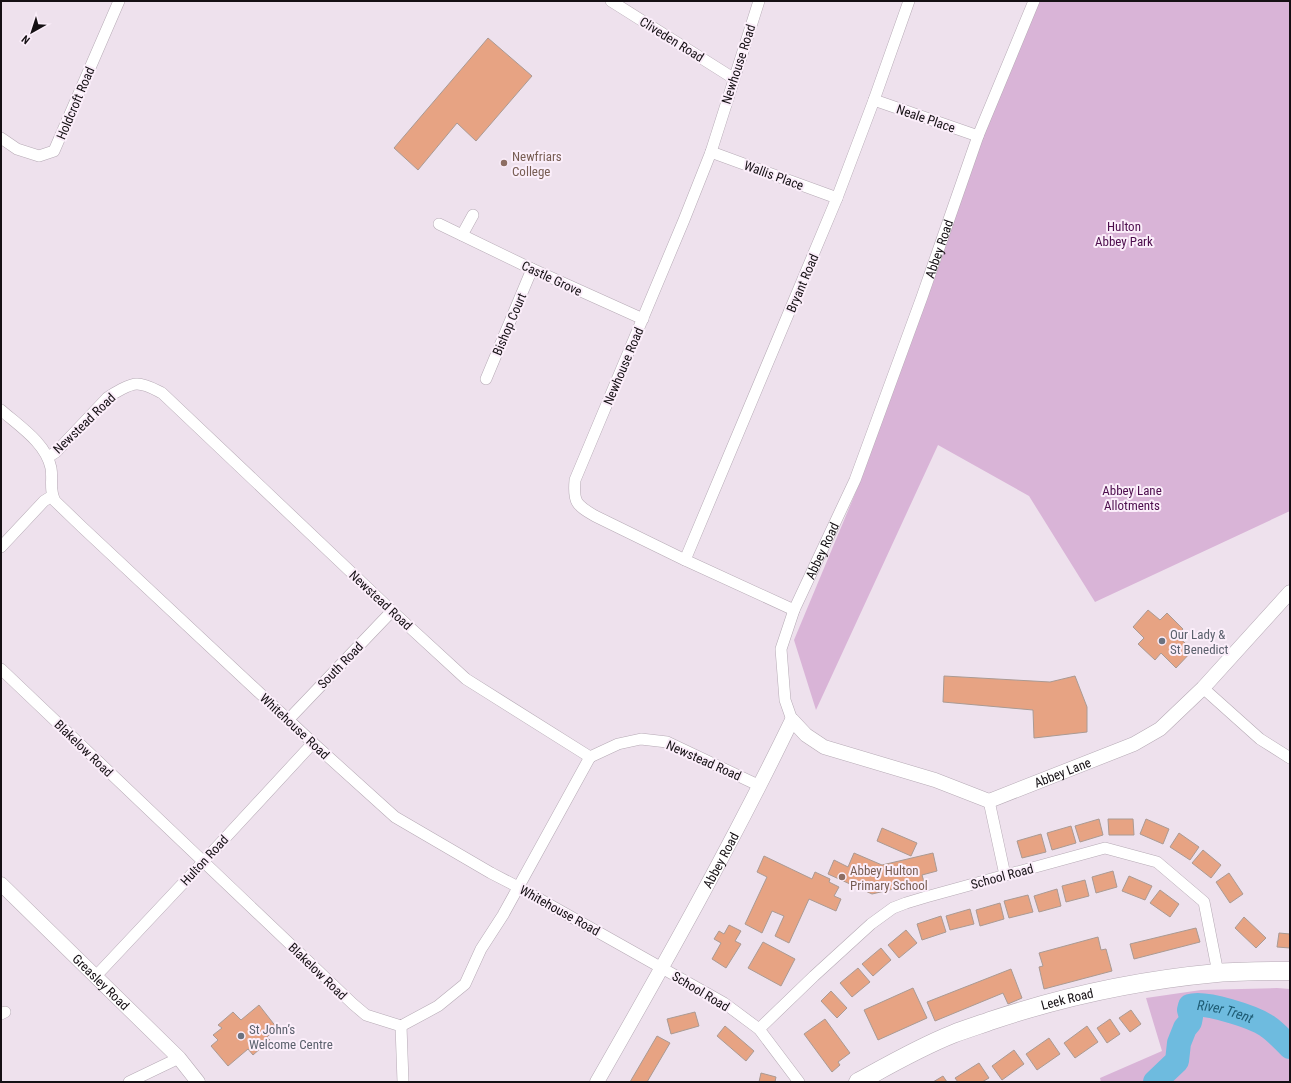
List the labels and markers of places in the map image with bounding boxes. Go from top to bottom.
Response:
place label: Newfriars College [512,149,562,179]
marker: Newfriars College [499,158,509,168]
place label: Our Lady & St Benedict [1170,627,1229,657]
marker: Our Lady & St Benedict [1157,636,1167,646]
place label: Abbey Hulton Primary School [850,863,928,893]
marker: Abbey Hulton Primary School [837,872,847,882]
place label: St John’s Welcome Centre [249,1022,333,1052]
marker: St John’s Welcome Centre [236,1031,246,1041]

